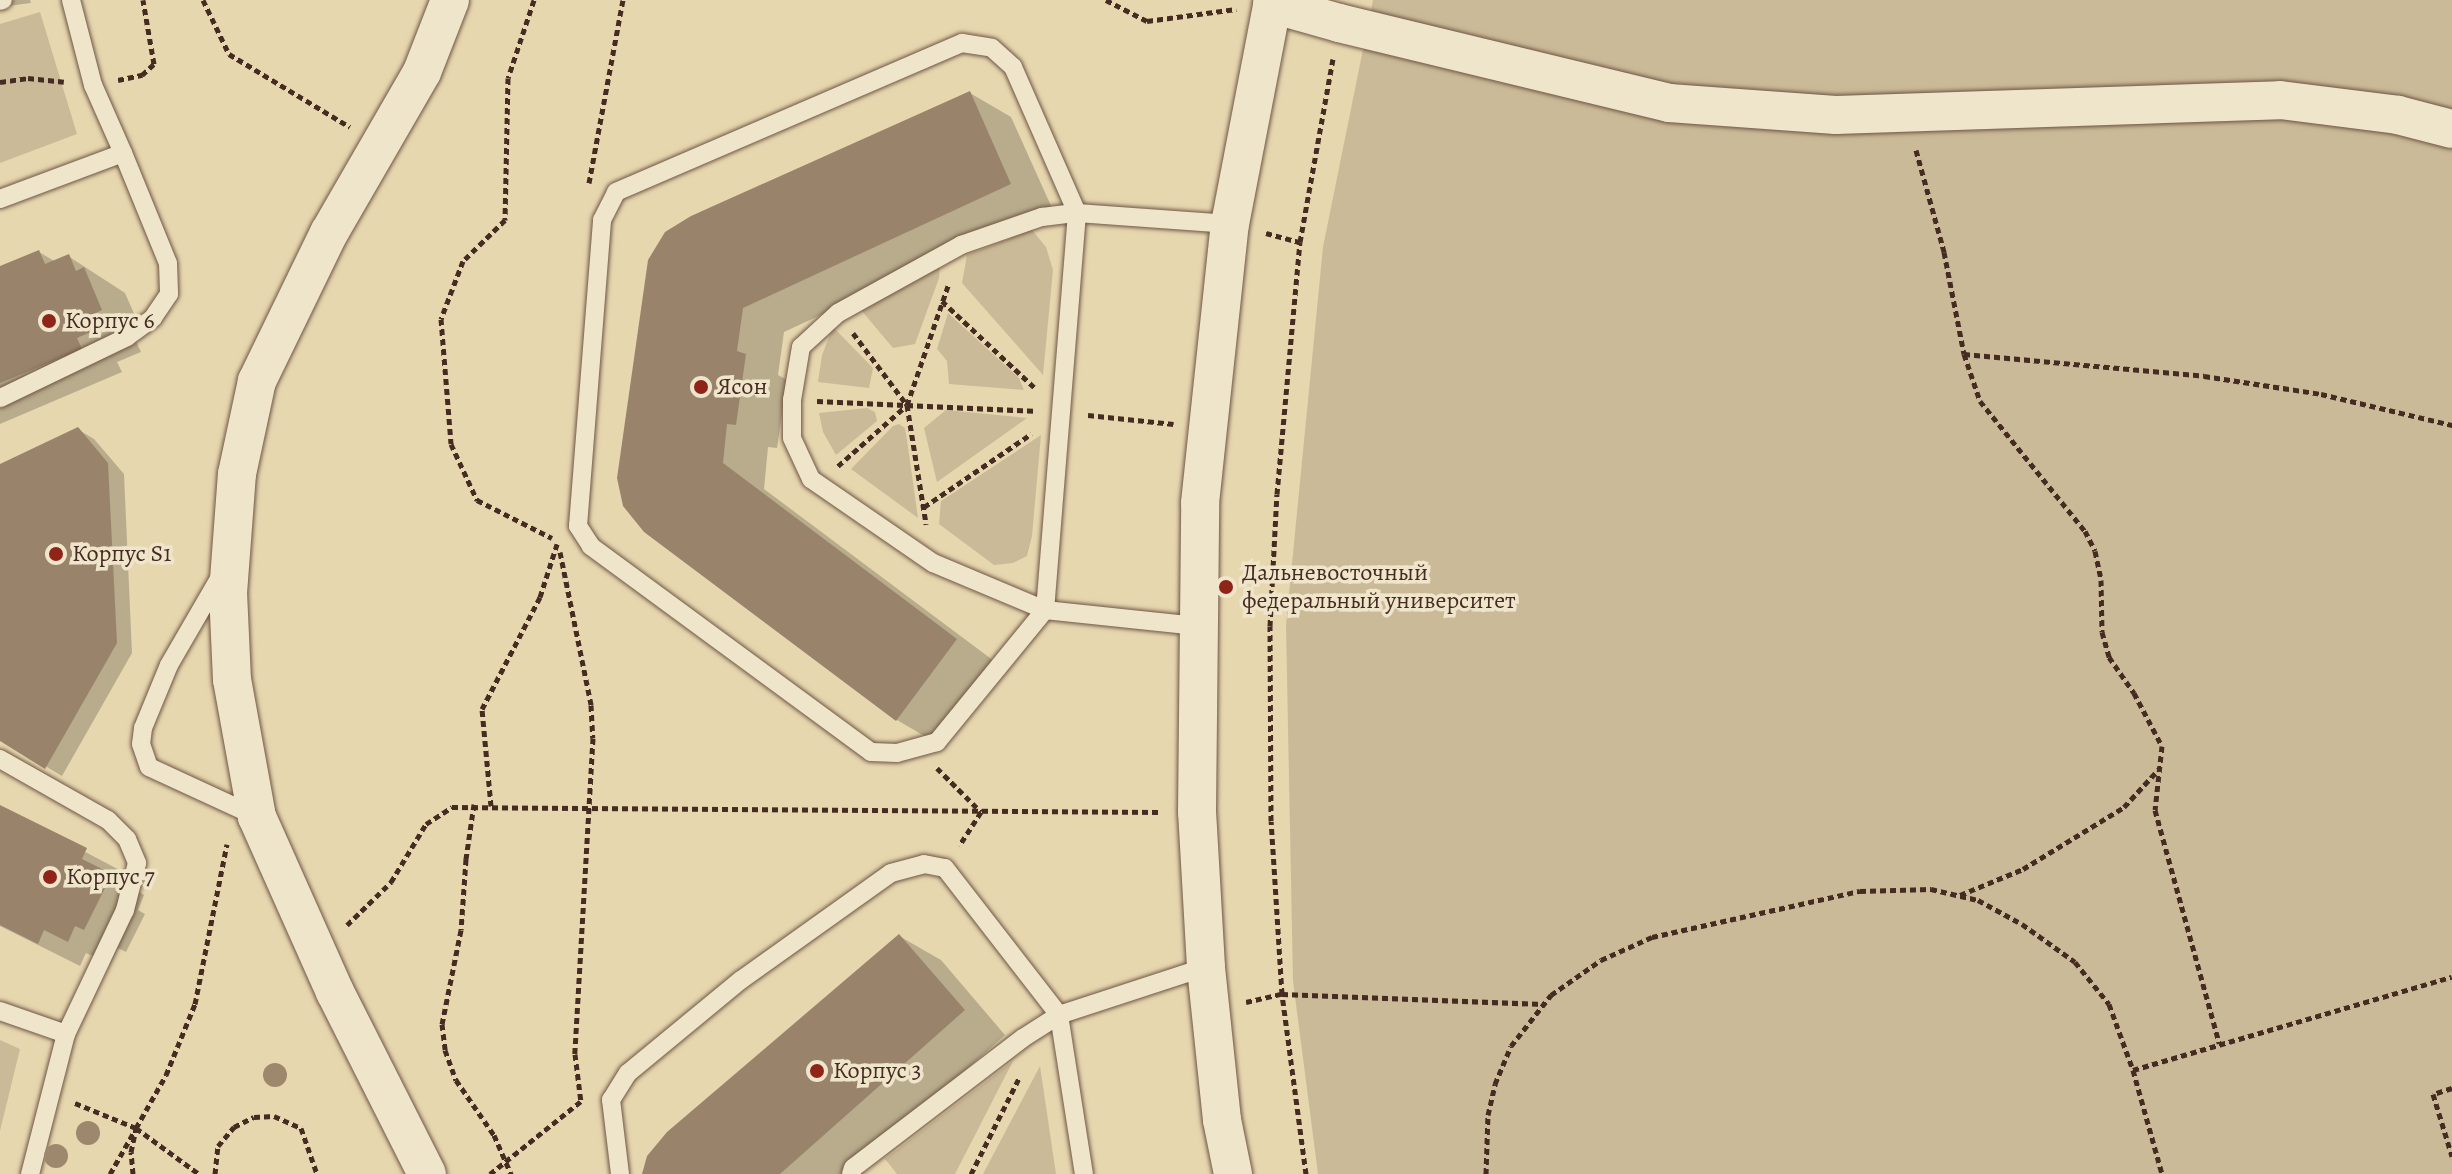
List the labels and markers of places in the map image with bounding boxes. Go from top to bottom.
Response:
place label: Корпус 6 [65,307,155,335]
marker: Корпус 6 [40,312,58,330]
place label: Ясон [717,373,767,401]
marker: Ясон [692,378,710,396]
place label: Корпус S1 [72,540,172,568]
marker: Корпус S1 [47,545,65,563]
place label: Дальневосточный федеральный университет [1242,559,1516,615]
marker: Дальневосточный федеральный университет [1217,578,1235,596]
place label: Корпус 7 [66,863,155,891]
marker: Корпус 7 [41,868,59,886]
place label: Корпус 3 [833,1057,922,1085]
marker: Корпус 3 [808,1062,826,1080]

